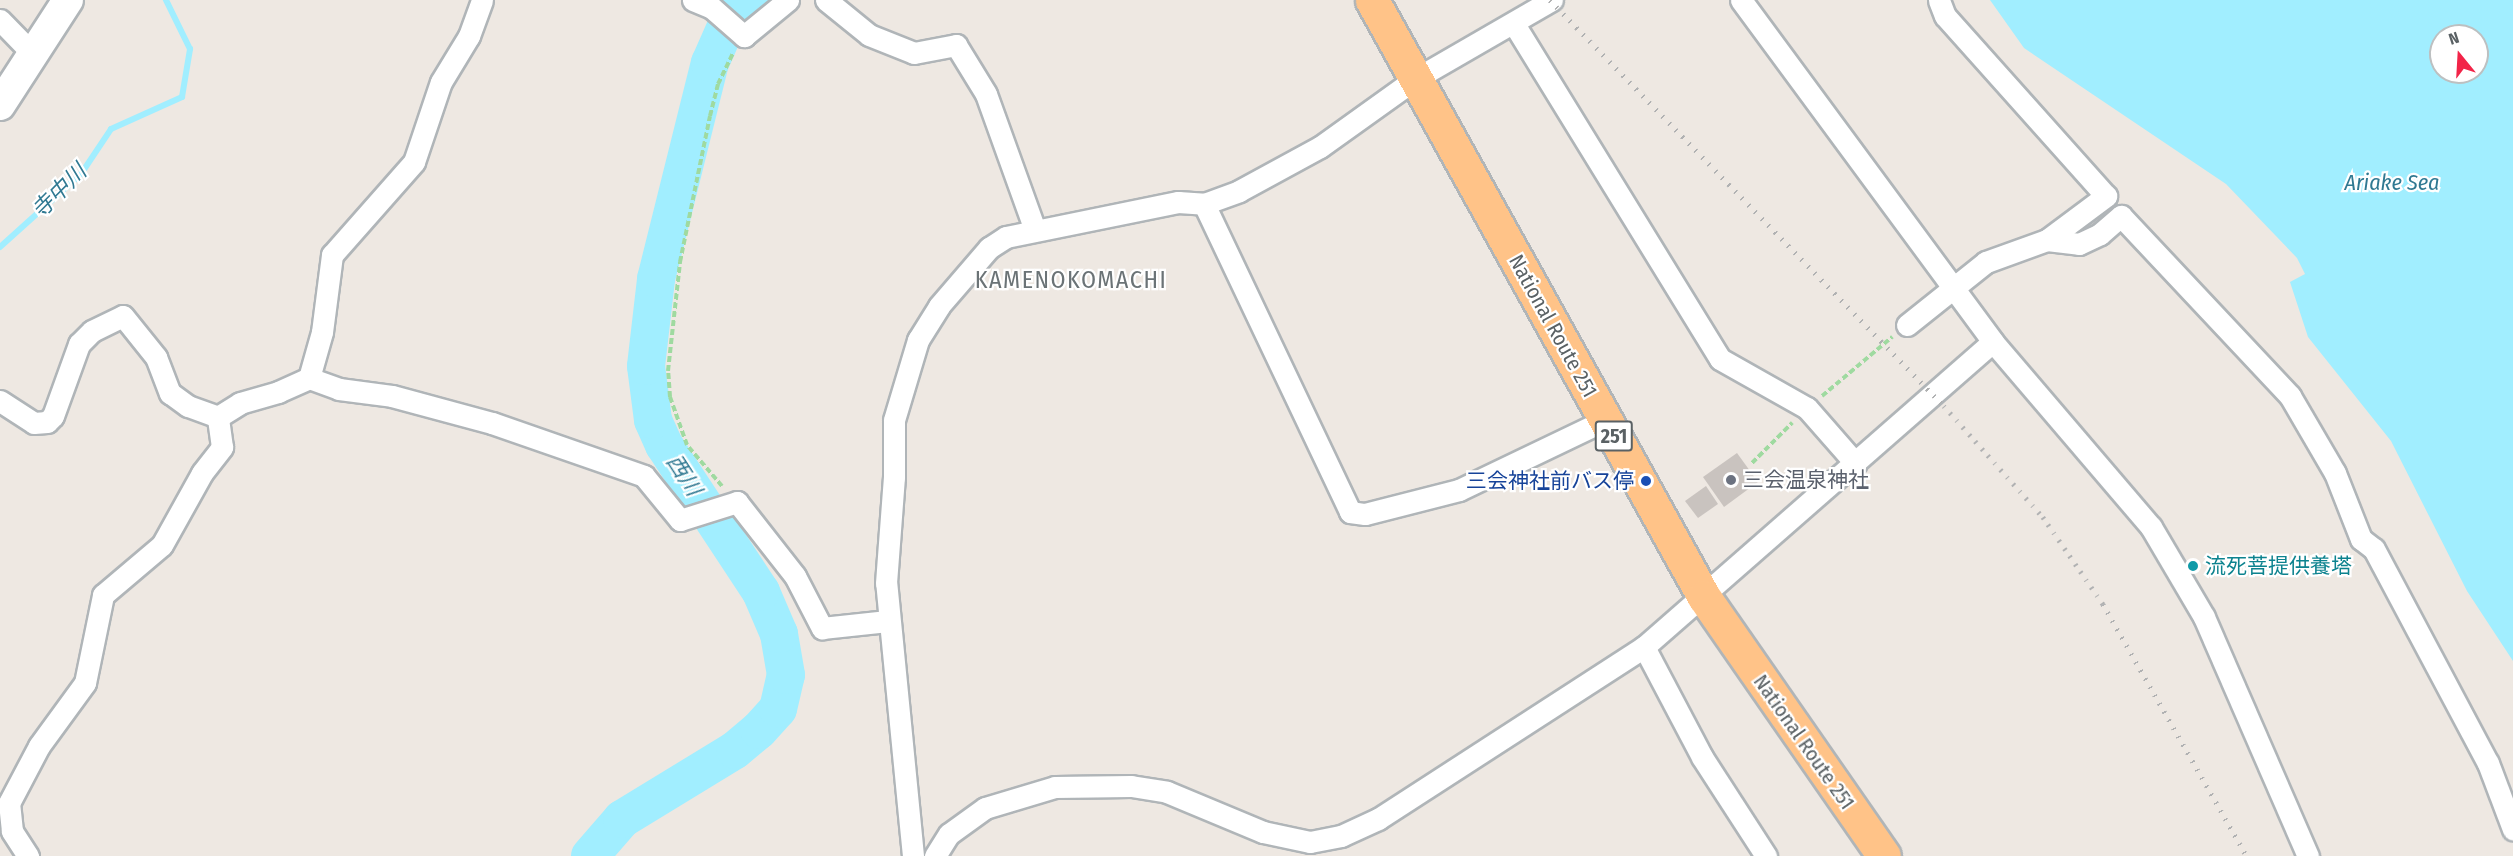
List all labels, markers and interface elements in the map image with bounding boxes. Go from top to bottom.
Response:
north arrow [2429,24,2489,84]
text: N [2446,28,2461,49]
water label: 寺中川 [26,158,92,224]
water label: Ariake Sea [2345,170,2439,196]
street label: National Route 251 [1503,250,1603,402]
district label: KAMENOKOMACHI [975,267,1167,295]
road number: 251 [1594,419,1634,453]
water label: 西川 [661,449,707,501]
place label: 三会温泉神社 [1743,467,1869,493]
place label: 三会神社前バス停 [1466,468,1634,494]
marker: 三会温泉神社 [1724,473,1738,487]
marker: 三会神社前バス停 [1639,474,1653,488]
place label: 流死菩提供養塔 [2205,553,2352,579]
marker: 流死菩提供養塔 [2186,559,2200,573]
street label: National Route 251 [1748,670,1860,814]

